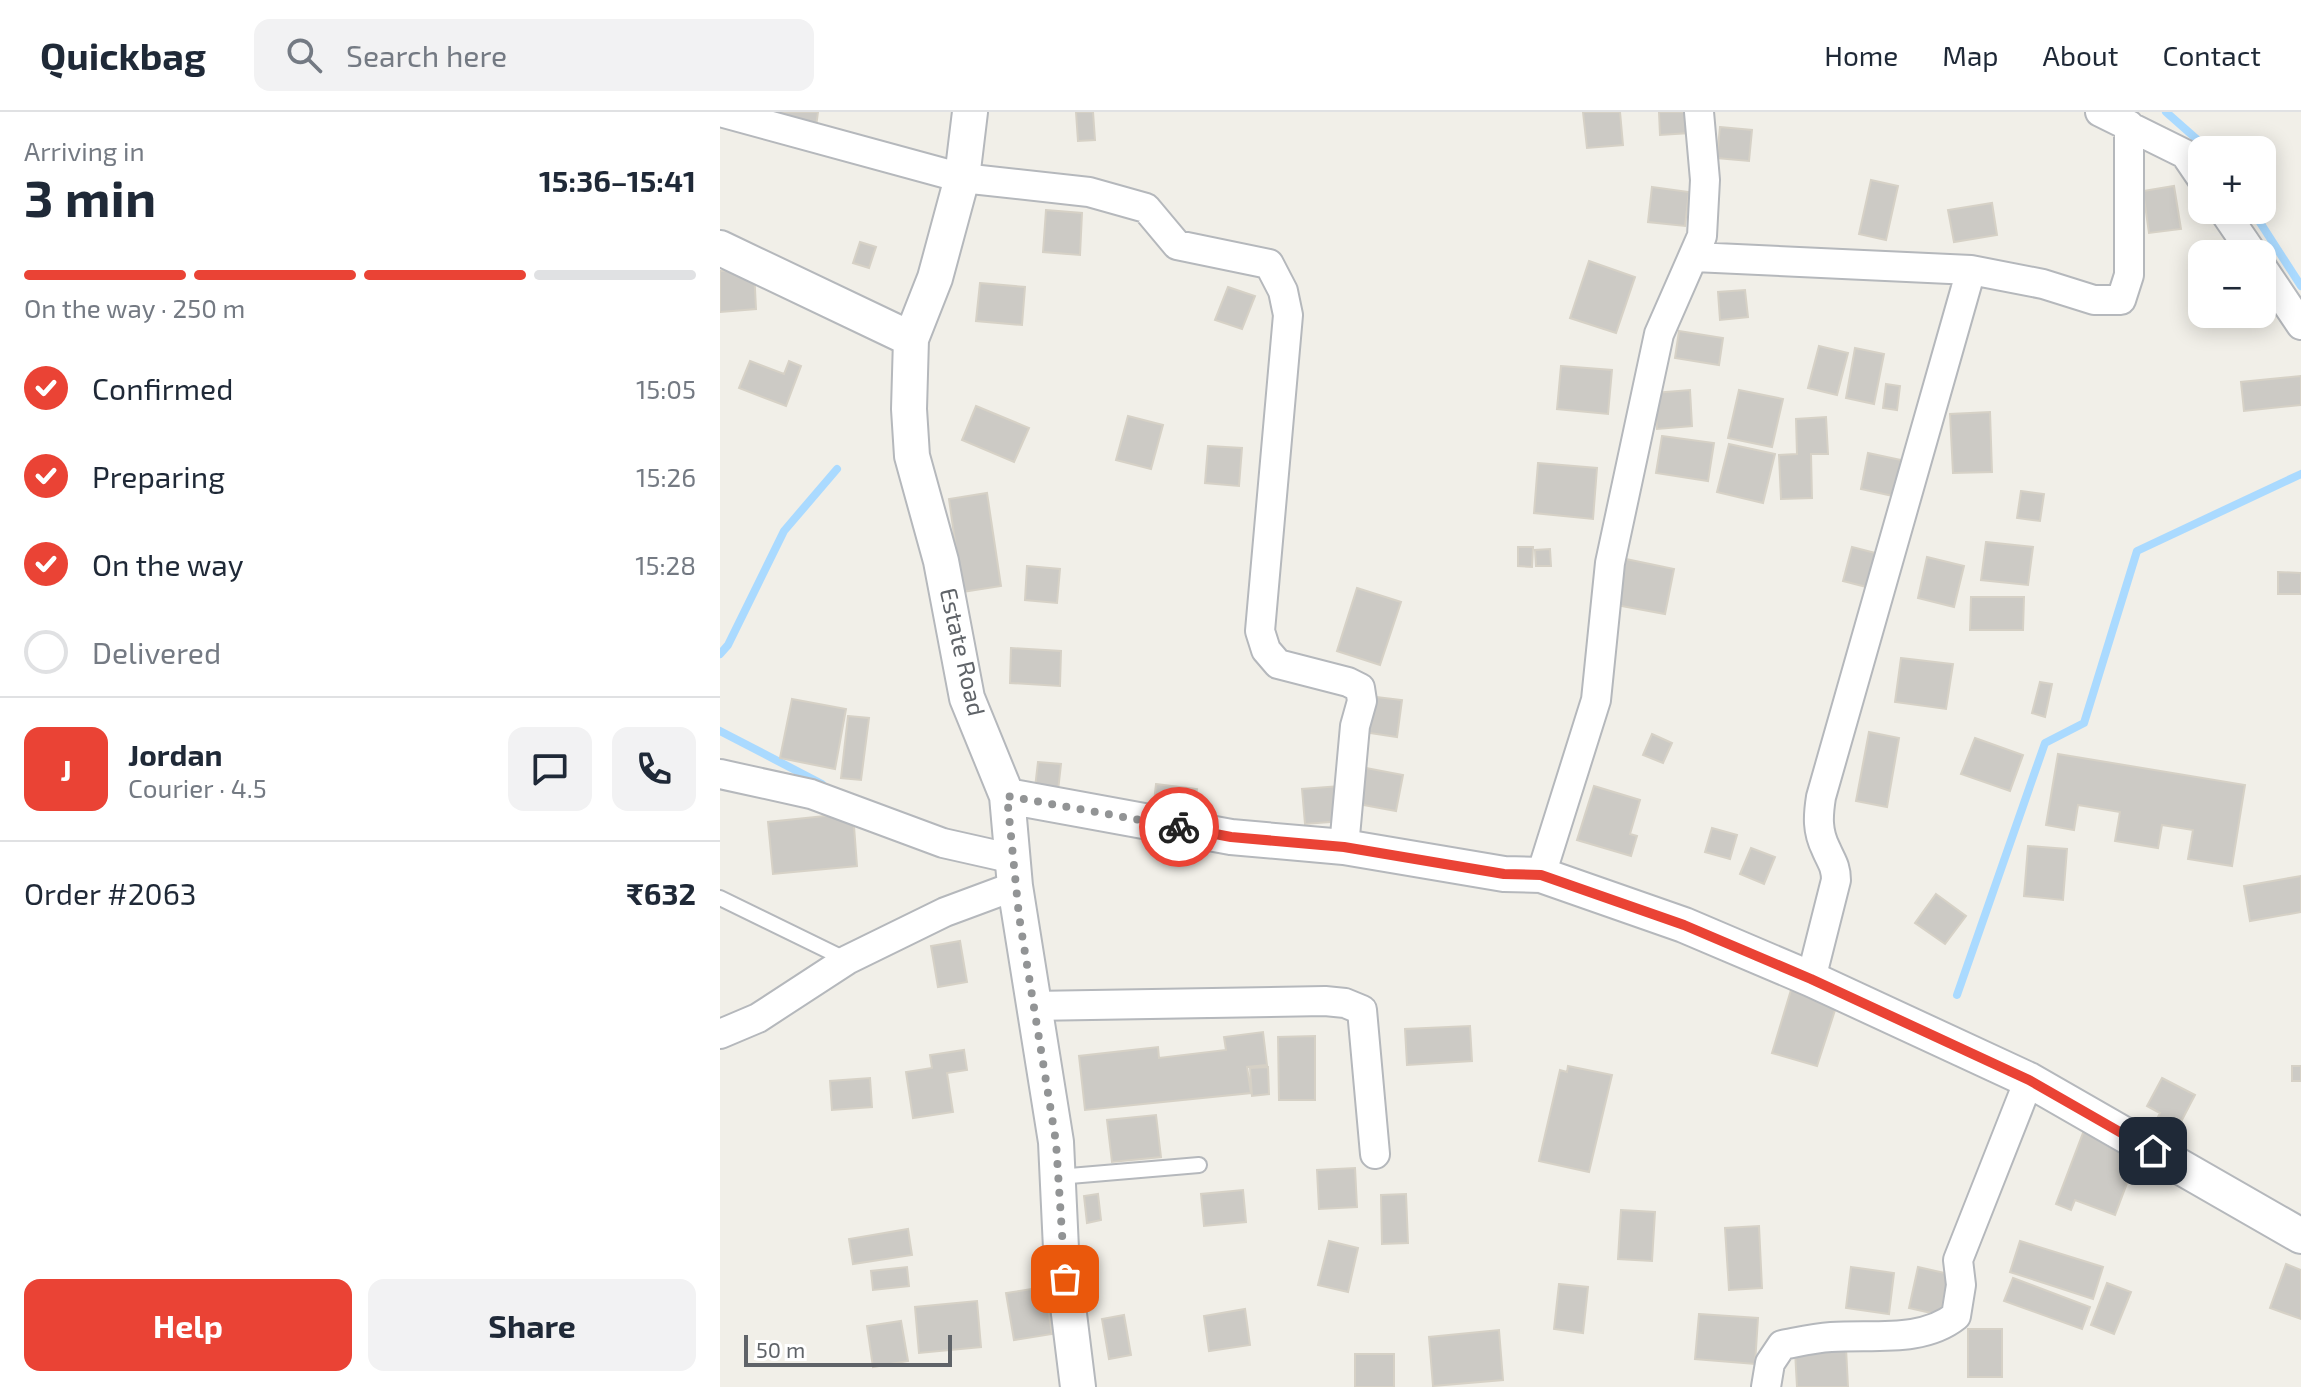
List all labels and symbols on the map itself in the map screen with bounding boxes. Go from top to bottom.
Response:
street label: Estate Road [935,585,992,719]
courier [1139,787,1219,867]
pin [2119,1117,2187,1185]
pin [1031,1245,1099,1313]
scale bar [744,1331,952,1367]

